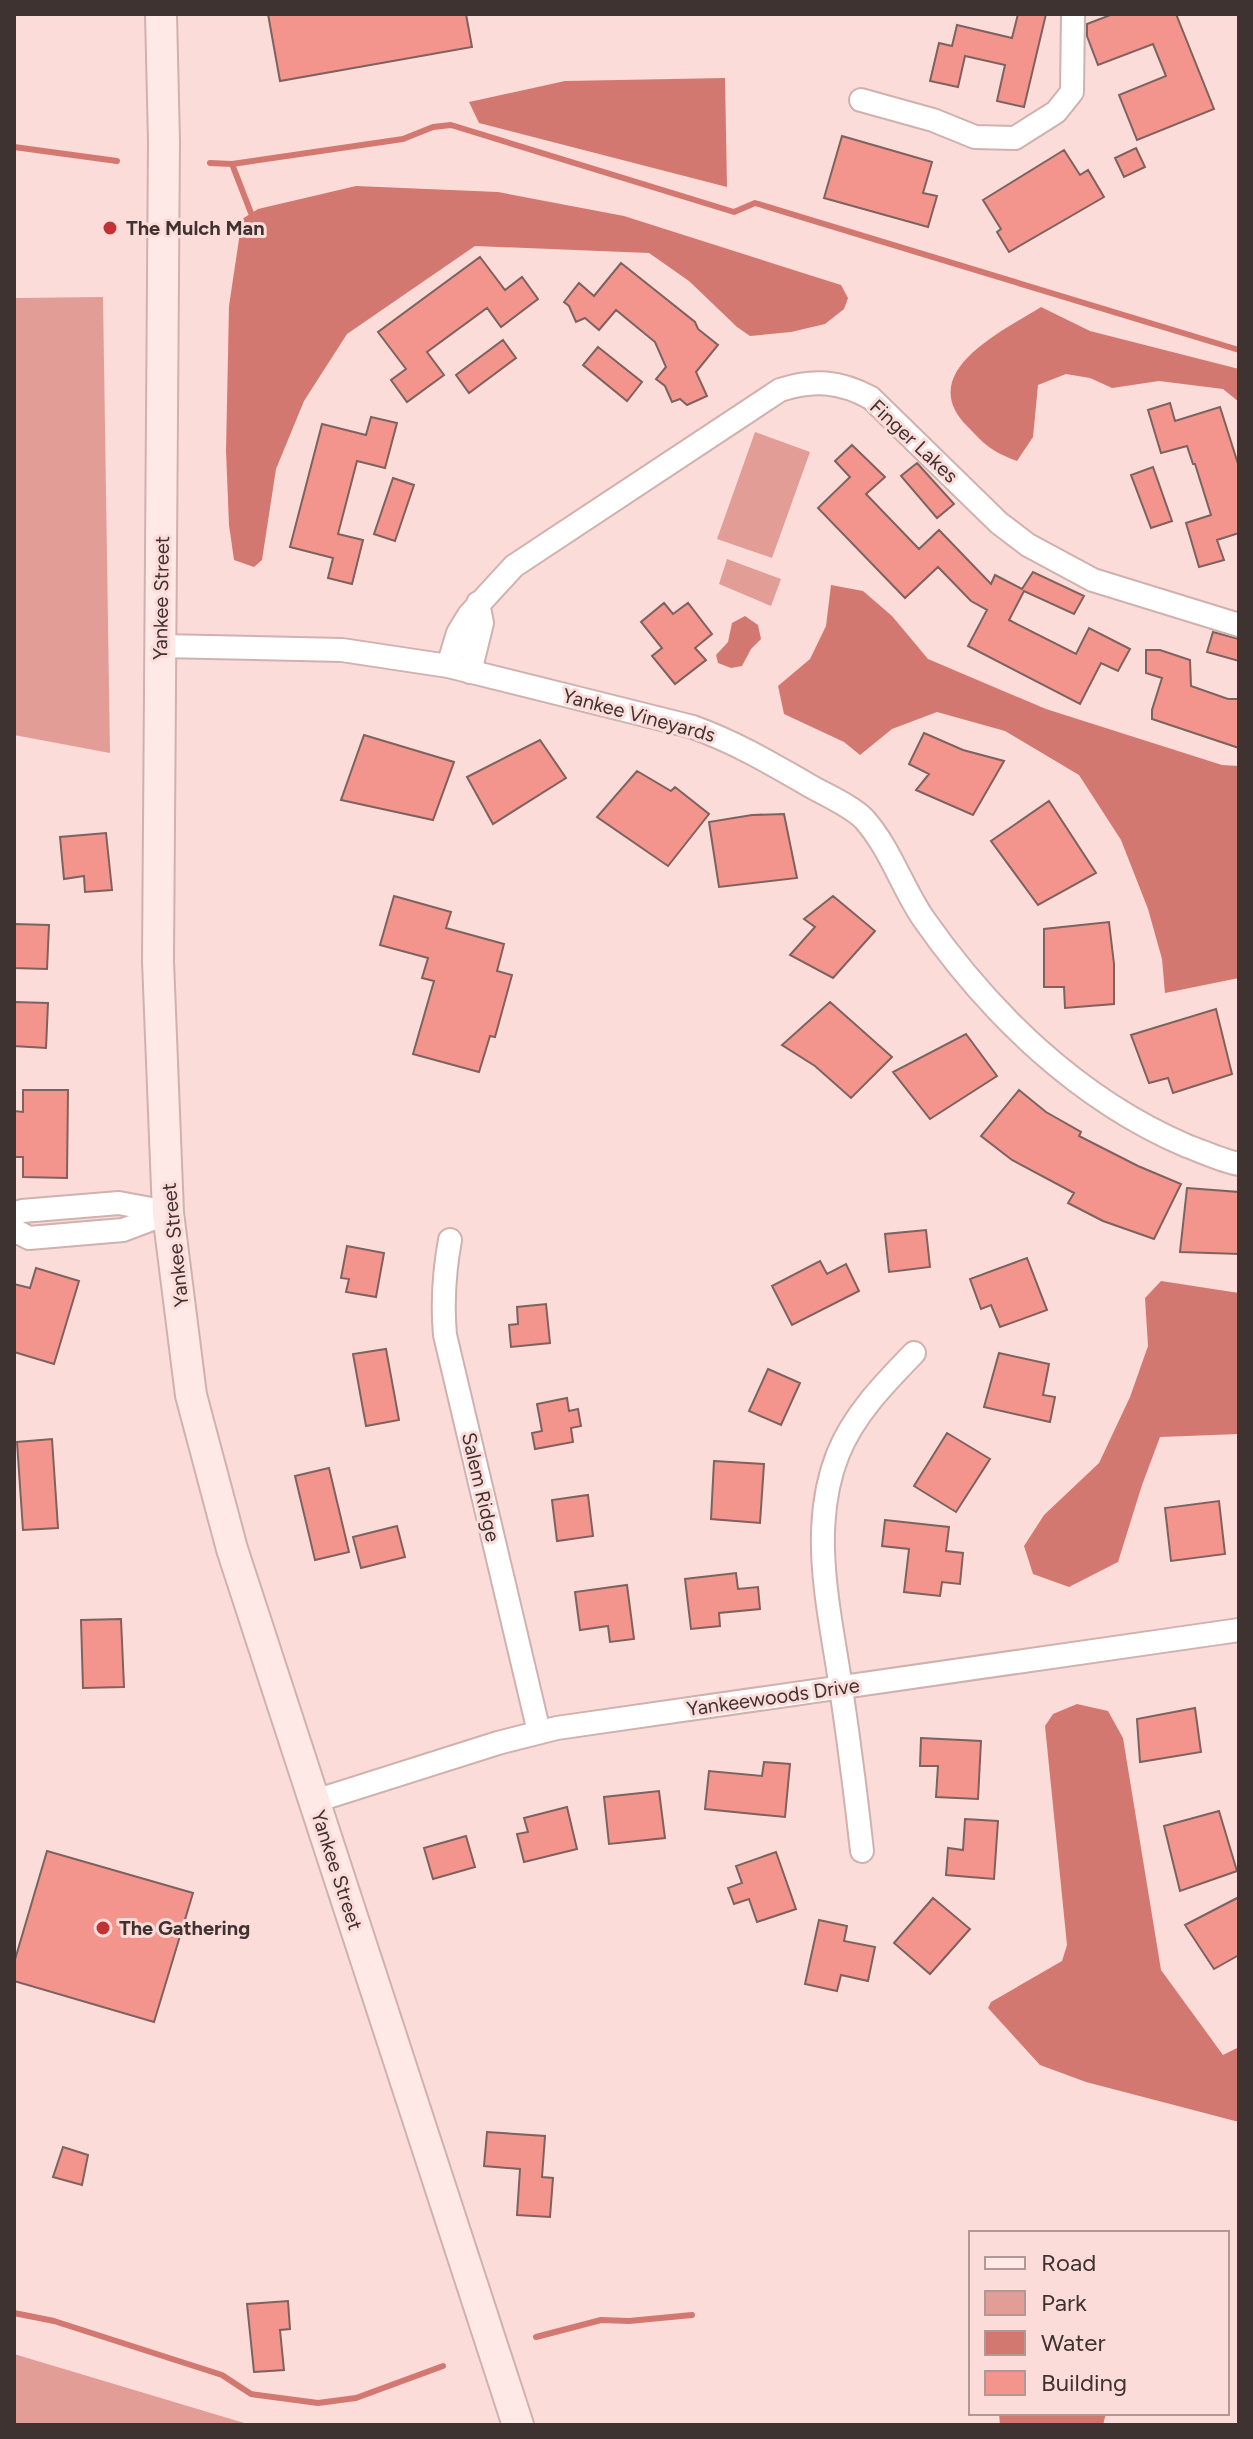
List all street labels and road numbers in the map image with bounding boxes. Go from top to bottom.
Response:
street label: Finger Lakes [865,394,963,488]
street label: Yankee Street [148,536,174,660]
street label: Yankee Vineyards [560,683,718,747]
street label: Yankee Street [157,1182,193,1308]
street label: Salem Ridge [457,1430,505,1544]
street label: Yankeewoods Drive [685,1673,861,1721]
street label: Yankee Street [306,1807,368,1933]

